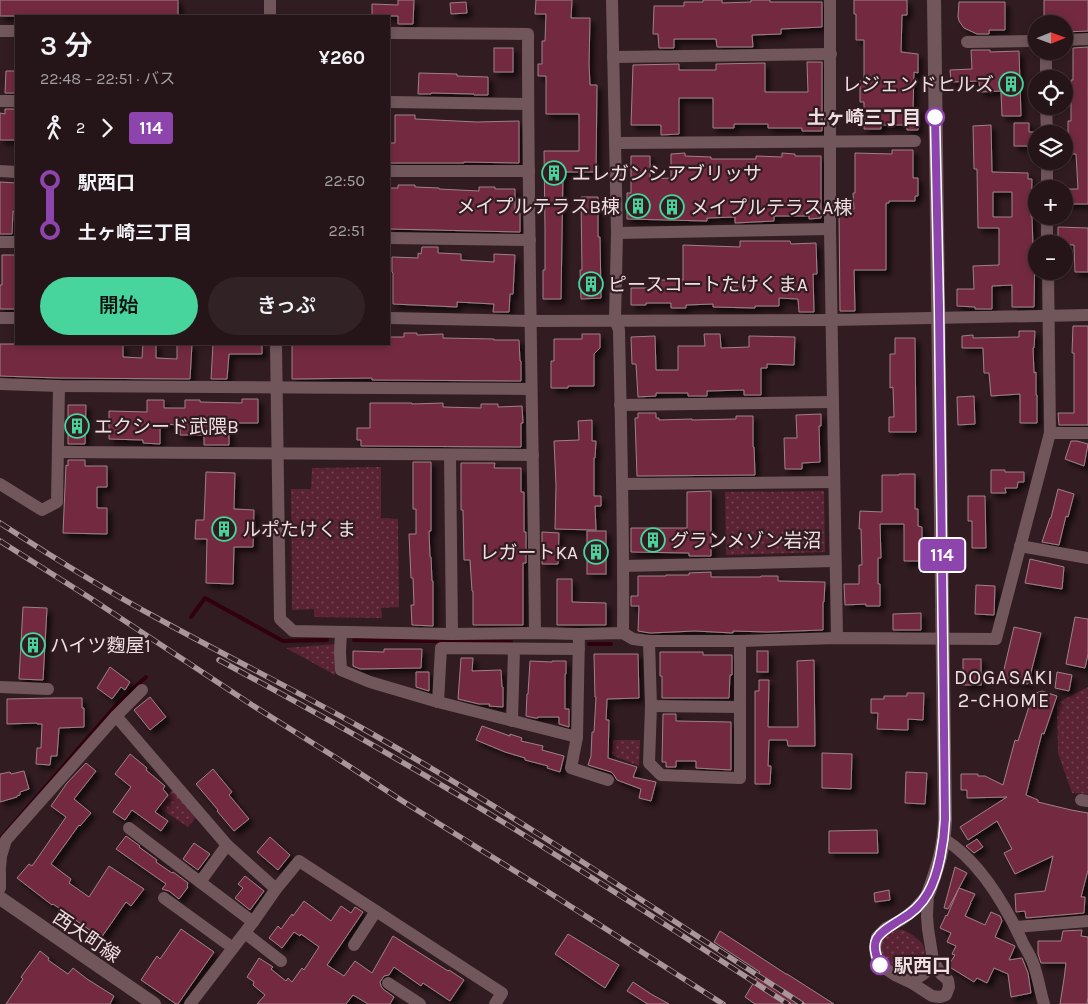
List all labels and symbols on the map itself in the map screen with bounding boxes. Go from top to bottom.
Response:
north arrow [1028,15,1072,60]
building icon: レジェンドヒルズ [998,71,1024,97]
place label: レジェンドヒルズ [842,74,994,96]
place label: 土ヶ崎三丁目 [807,107,921,129]
marker: 土ヶ崎三丁目 [925,107,945,127]
building icon: エレガンシアブリッサ [541,160,567,186]
place label: エレガンシアブリッサ [572,163,762,185]
building icon: メイプルテラスB棟 [625,193,651,219]
building icon: メイプルテラスA棟 [659,194,685,220]
place label: メイプルテラスB棟 [457,196,620,218]
place label: メイプルテラスA棟 [690,197,853,219]
building icon: ピースコートたけくまA [578,271,604,297]
place label: ピースコートたけくまA [608,274,808,296]
building icon: エクシード武隈B [64,413,90,439]
place label: エクシード武隈B [94,416,239,438]
building icon: ルポたけくま [211,516,237,542]
place label: ルポたけくま [242,519,356,541]
building icon: グランメゾン岩沼 [640,527,666,553]
place label: グランメゾン岩沼 [670,530,821,552]
building icon: レガートKA [583,539,609,565]
line badge: 114 [913,539,971,571]
place label: レガートKA [480,542,578,564]
building icon: ハイツ麴屋1 [20,632,46,658]
place label: ハイツ麴屋1 [50,635,151,657]
district label: DOGASAKI 2-CHOME [954,666,1054,712]
street label: 西大町線 [49,906,124,967]
marker: 駅西口 [870,955,890,975]
place label: 駅西口 [894,955,951,977]

